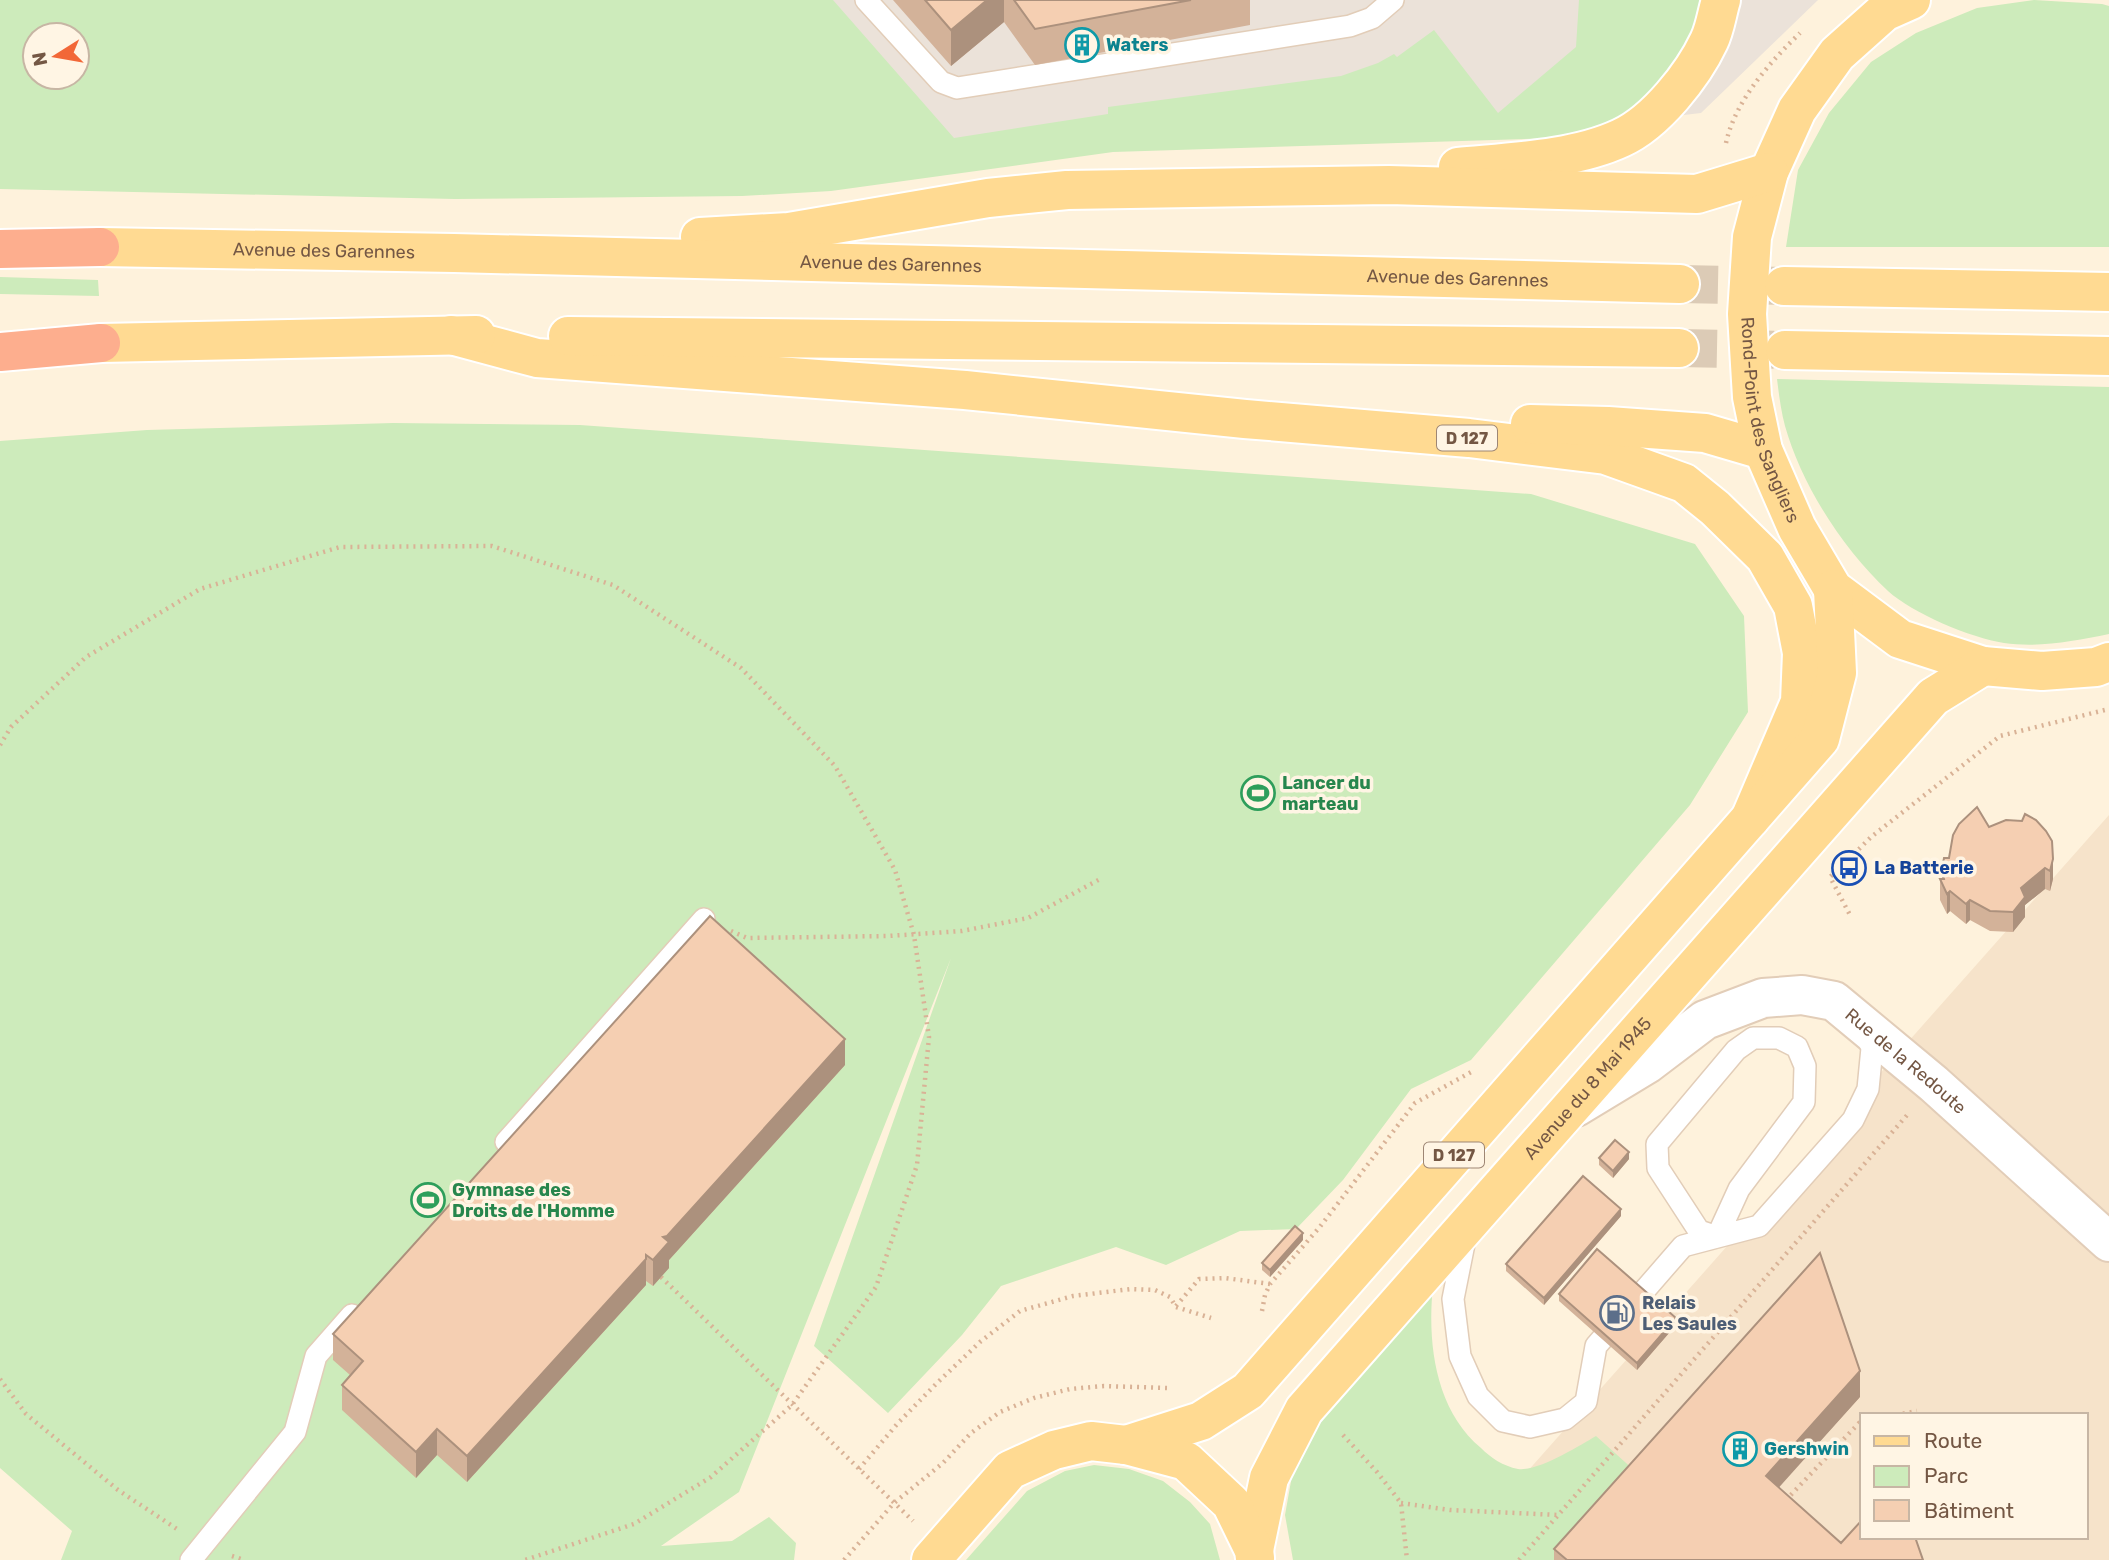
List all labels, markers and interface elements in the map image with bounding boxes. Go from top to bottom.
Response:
north arrow [21,21,91,91]
building icon: Waters [1063,26,1101,64]
place label: Waters [1106,34,1168,56]
text: N [27,50,52,68]
street label: Avenue des Garennes [233,238,415,263]
street label: Avenue des Garennes [800,251,982,277]
street label: Avenue des Garennes [1366,265,1549,292]
street label: Rond-Point des Sangliers [1736,316,1804,526]
road number: D 127 [1437,426,1497,450]
place label: Lancer du marteau [1282,772,1371,815]
sports icon: Lancer du marteau [1239,774,1277,812]
bus stop icon: La Batterie [1830,849,1868,887]
place label: La Batterie [1874,857,1974,879]
street label: Rue de la Redoute [1840,1004,1971,1119]
street label: Avenue du 8 Mai 1945 [1519,1013,1656,1164]
road number: D 127 [1424,1142,1484,1168]
place label: Gymnase des Droits de l'Homme [452,1179,615,1222]
sports icon: Gymnase des Droits de l'Homme [409,1181,447,1219]
place label: Relais Les Saules [1642,1292,1737,1335]
fuel station icon: Relais Les Saules [1598,1294,1636,1332]
legend [1860,1413,2088,1539]
text: Route [1924,1428,1982,1453]
building icon: Gershwin [1721,1430,1759,1468]
place label: Gershwin [1764,1438,1849,1460]
text: Parc [1924,1463,1968,1488]
text: Bâtiment [1924,1498,2014,1523]

